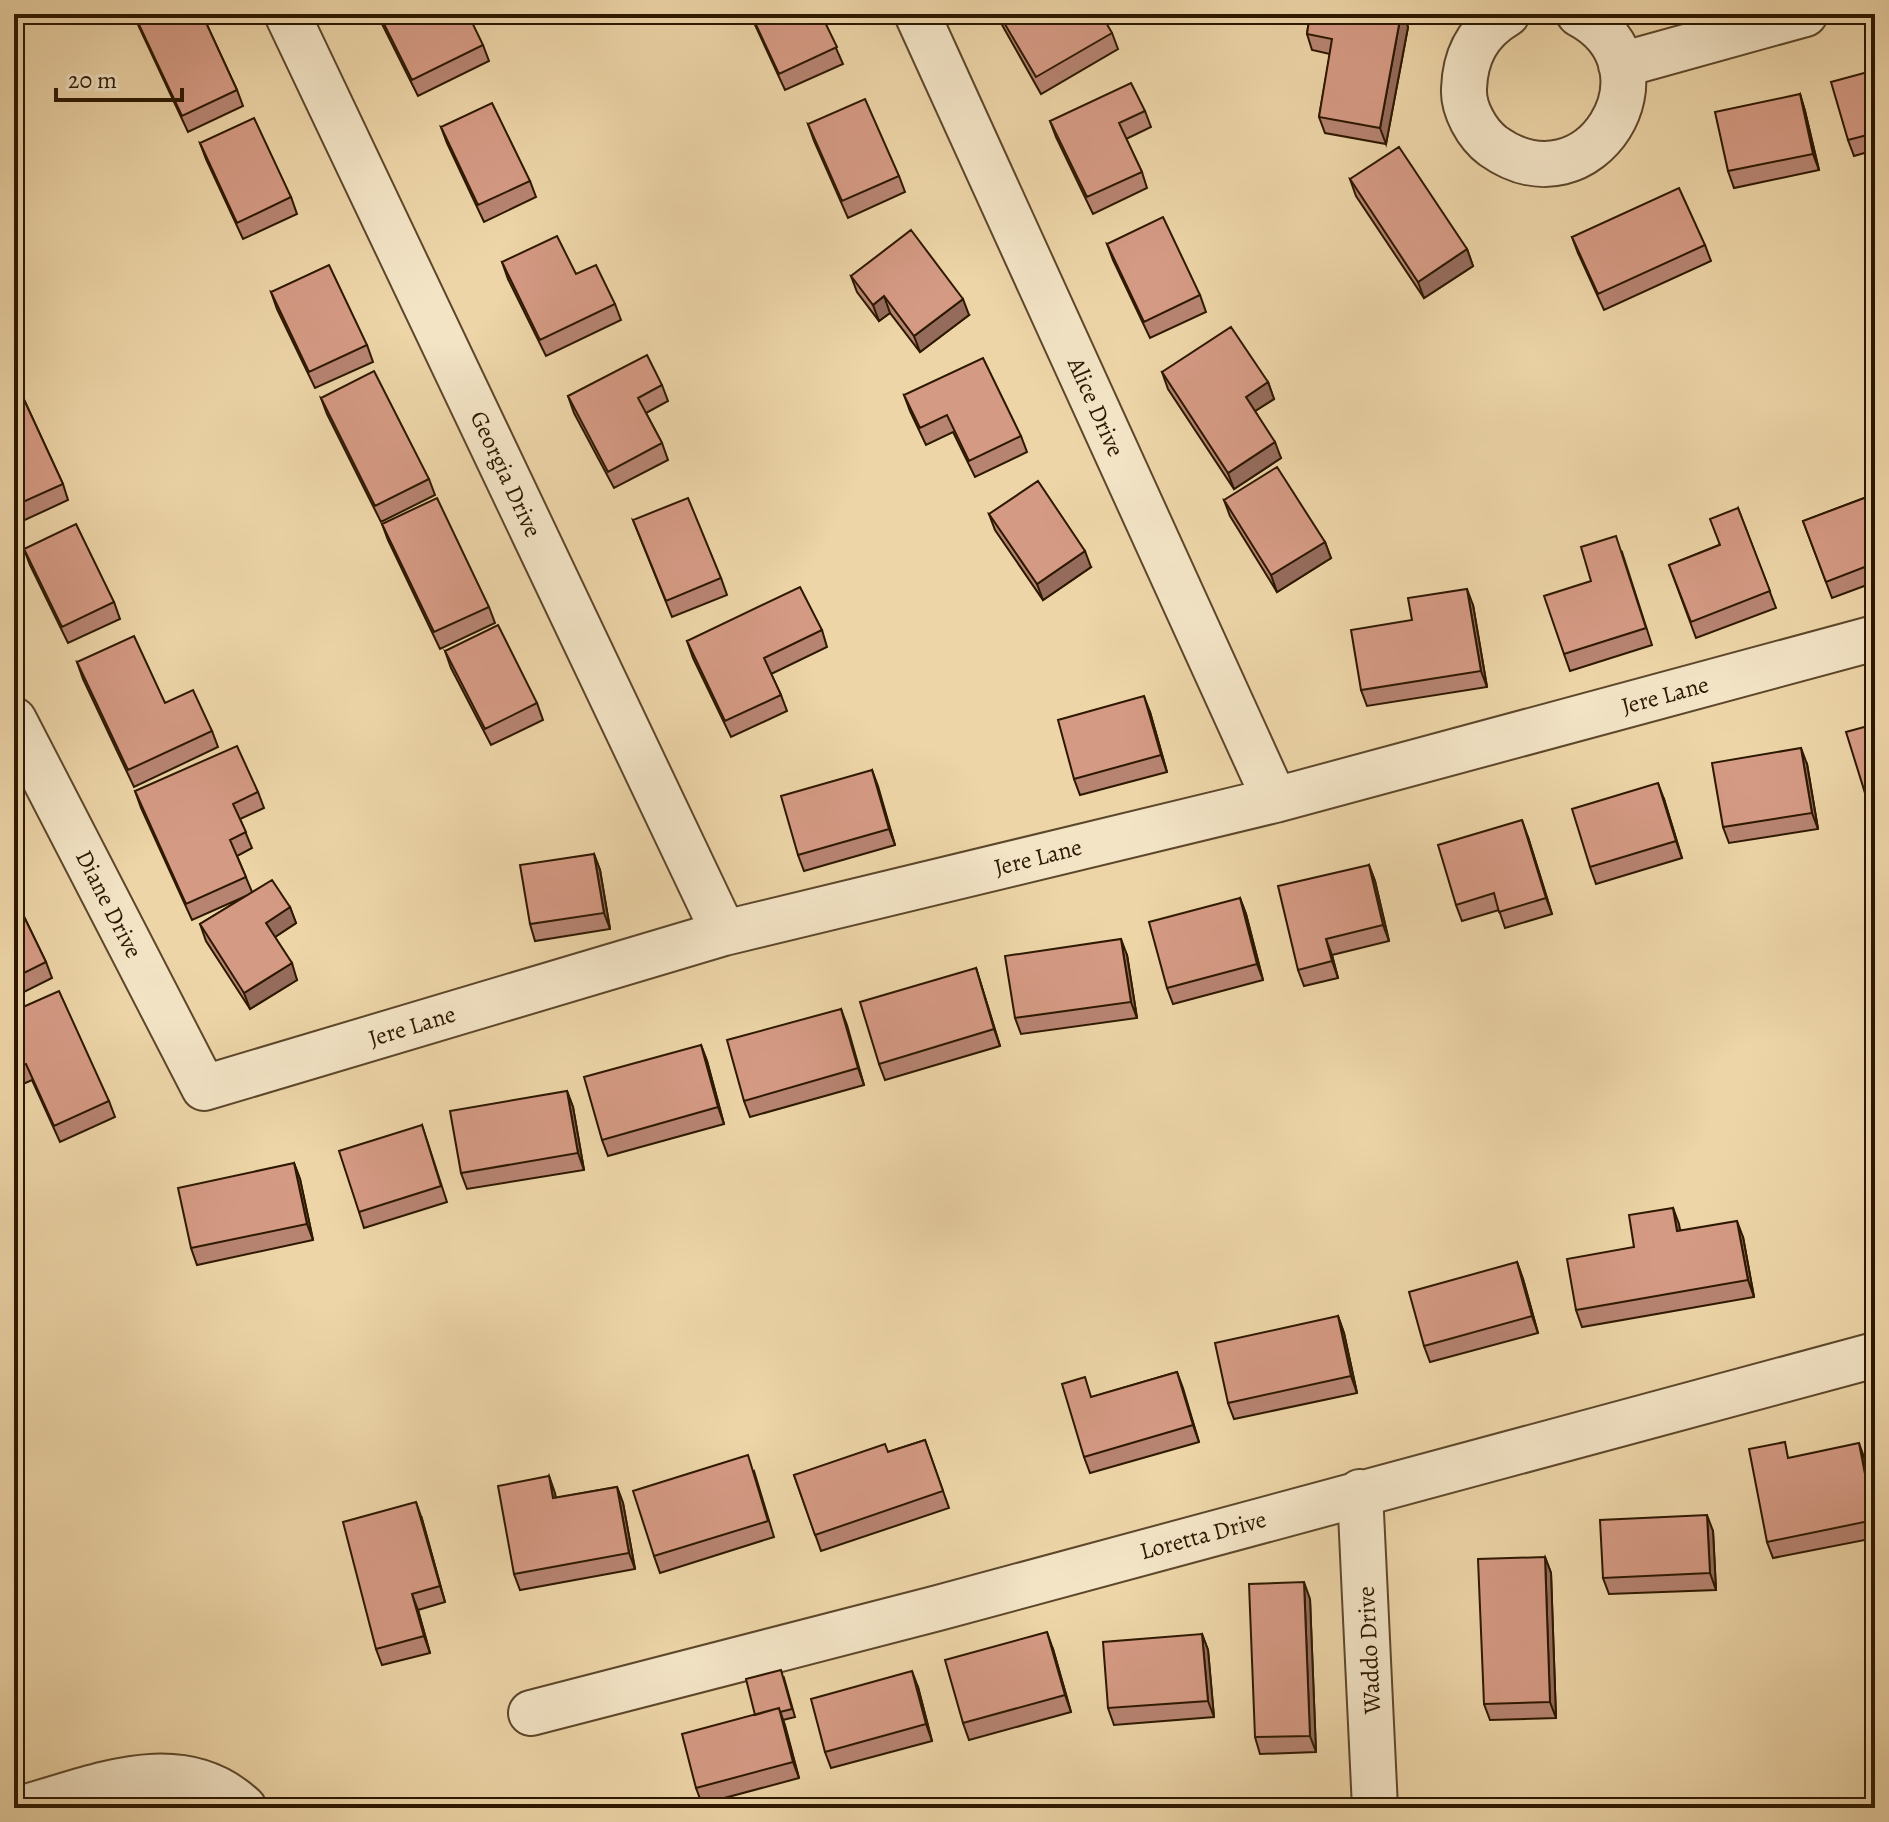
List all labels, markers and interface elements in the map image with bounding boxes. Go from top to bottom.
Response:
scale bar [56,52,182,102]
text: 20 m [68,64,117,96]
street label: Alice Drive [1060,351,1132,462]
street label: Georgia Drive [463,406,549,542]
street label: Jere Lane [1618,668,1712,722]
street label: Jere Lane [991,831,1085,883]
street label: Diane Drive [68,844,150,964]
street label: Jere Lane [365,998,459,1054]
street label: Loretta Drive [1136,1503,1270,1567]
street label: Waddo Drive [1350,1585,1388,1716]

